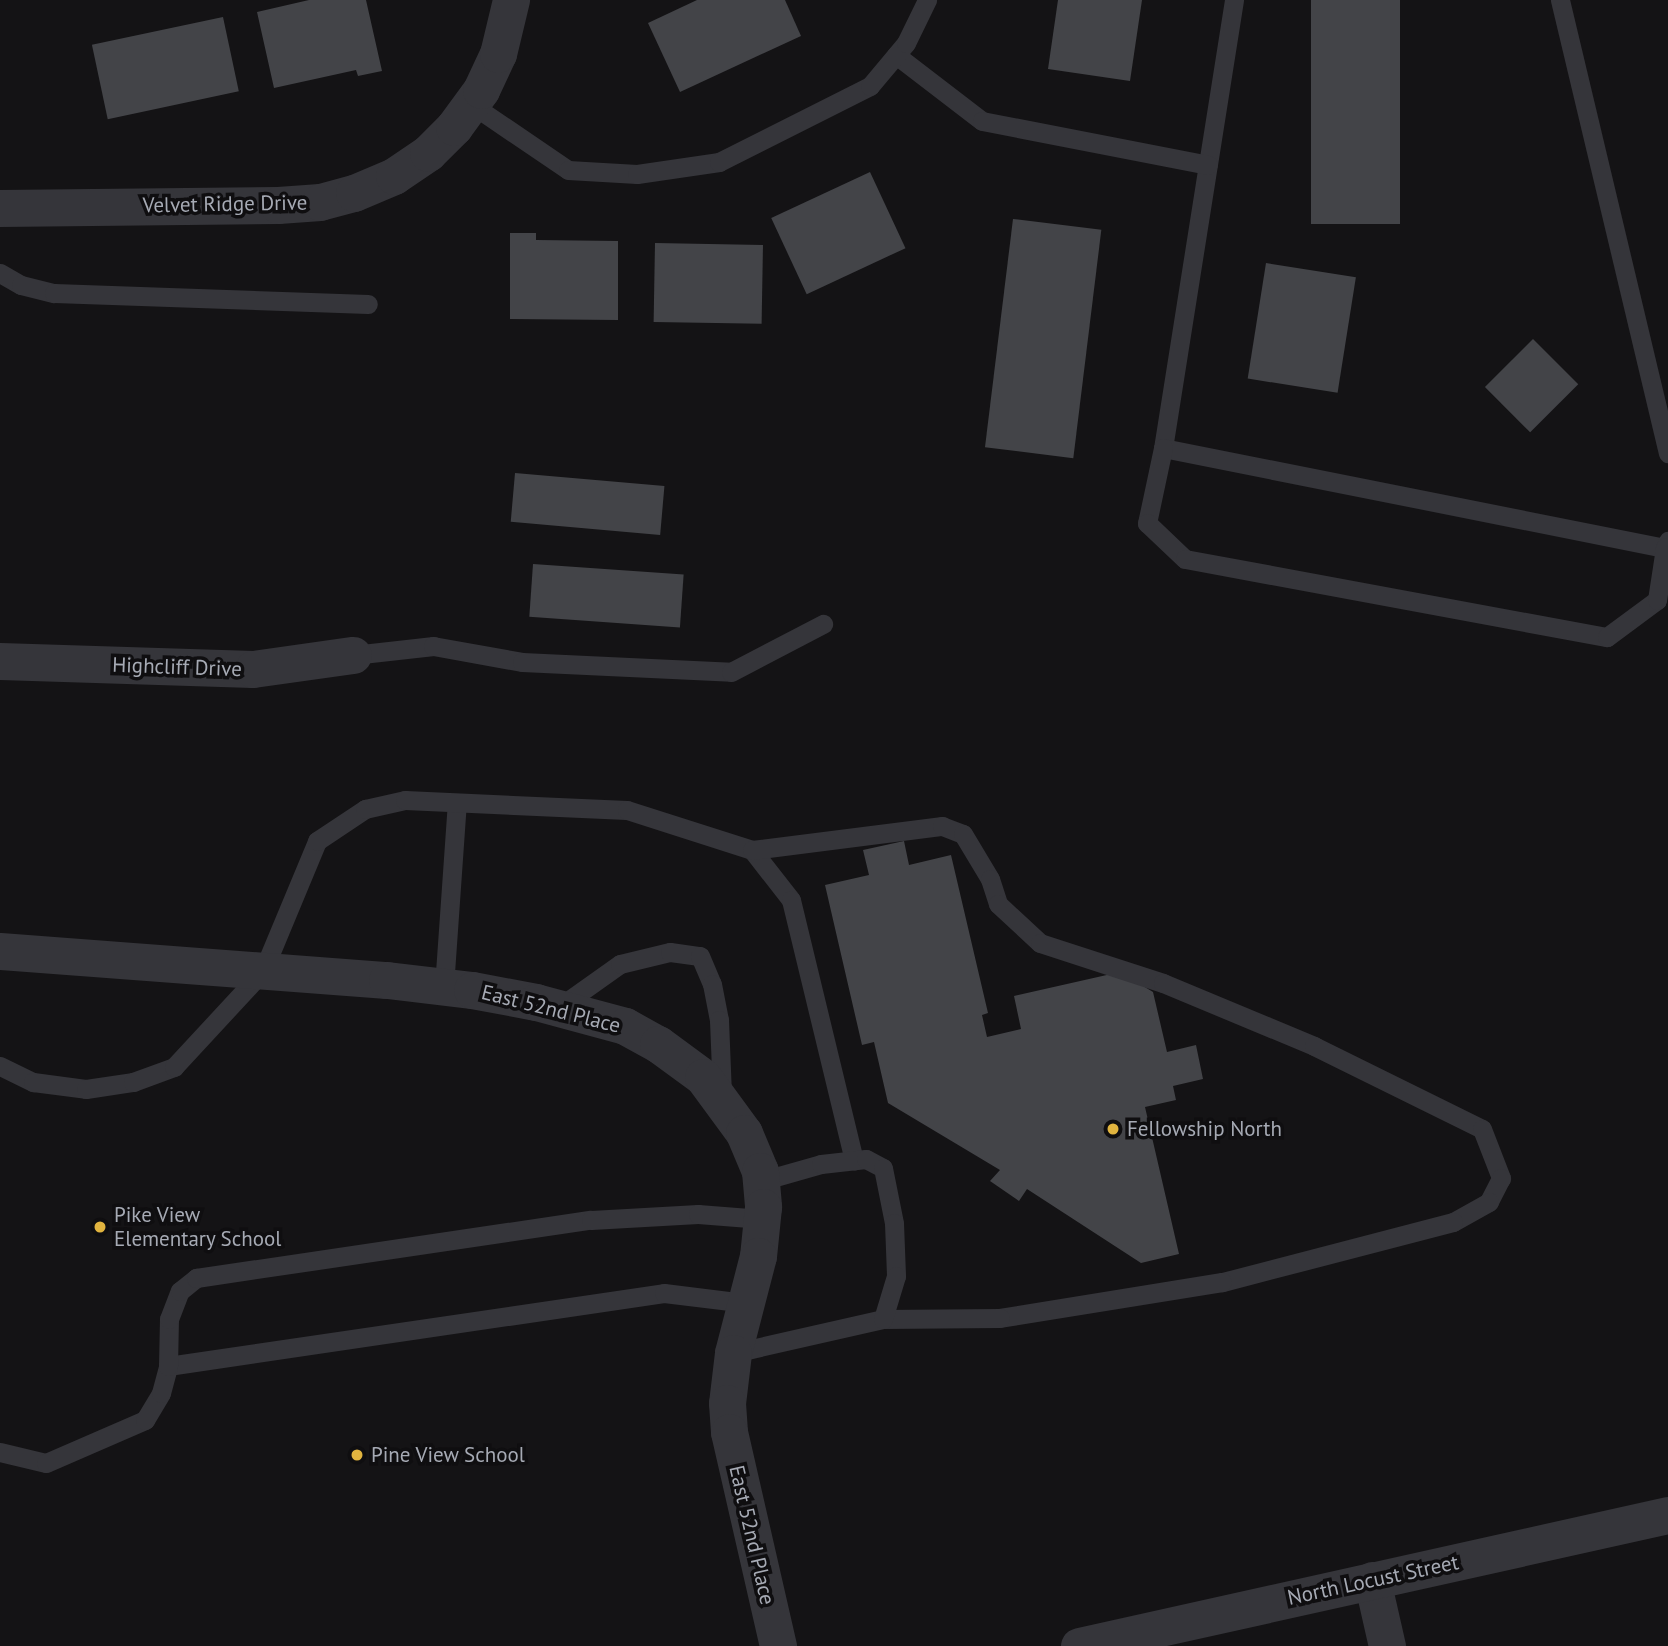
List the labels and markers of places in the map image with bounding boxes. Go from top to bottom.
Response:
place label: Fellowship North [1127,1116,1282,1142]
marker: Fellowship North [1105,1121,1121,1137]
place label: Pike View Elementary School [114,1202,282,1252]
marker: Pike View Elementary School [92,1219,108,1235]
place label: Pine View School [371,1442,526,1468]
marker: Pine View School [349,1447,365,1463]

